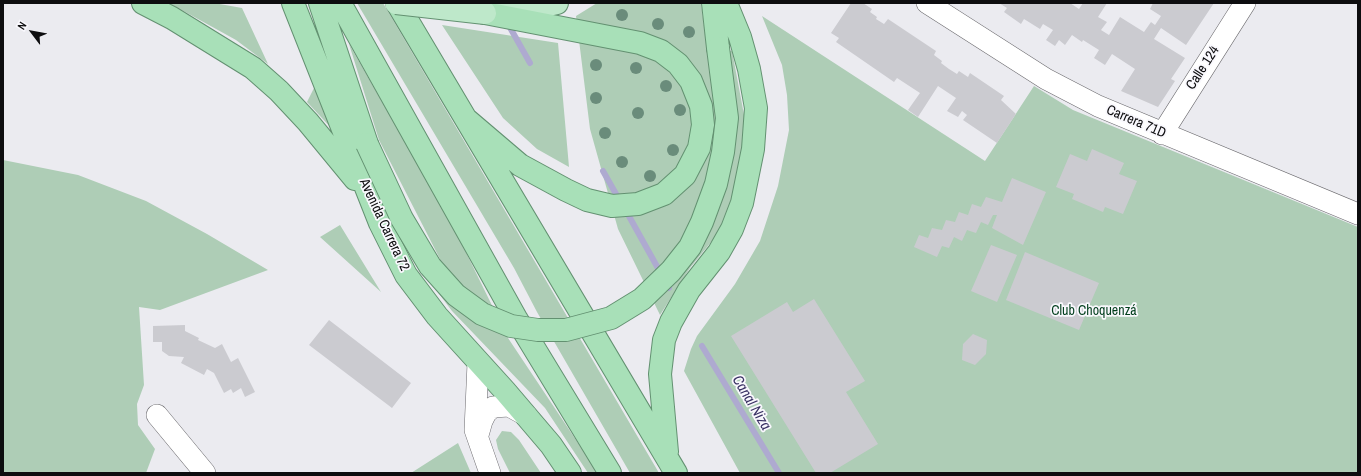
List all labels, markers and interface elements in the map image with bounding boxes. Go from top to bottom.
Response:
north arrow [12,12,52,52]
text: N [14,19,29,32]
street label: Calle 124 [1183,43,1223,93]
street label: Carrera 71D [1104,102,1168,142]
street label: Avenida Carrera 72 [355,176,413,274]
park label: Club Choquenzá [1051,303,1137,319]
water label: Canal Niza [728,372,774,434]

